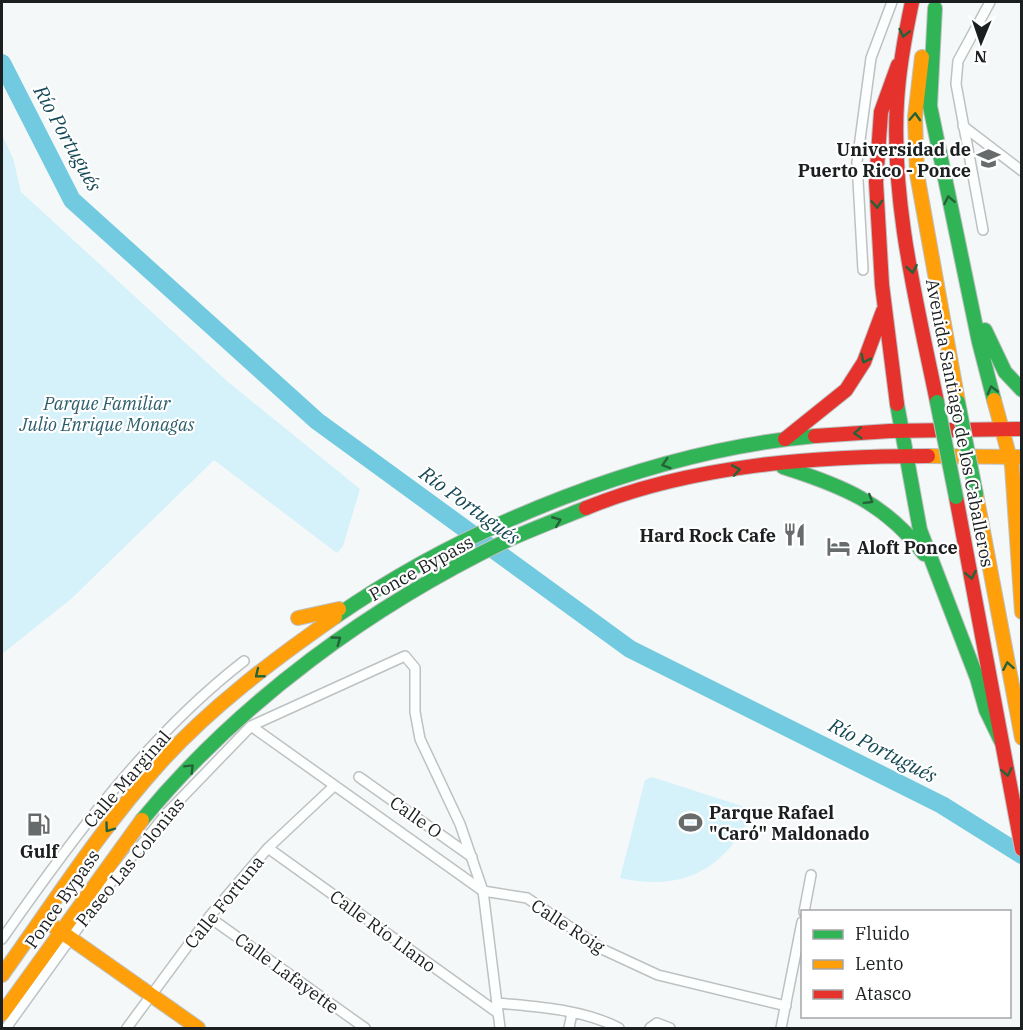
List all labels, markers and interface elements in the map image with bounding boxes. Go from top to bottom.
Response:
north arrow [951,12,1011,72]
one-way arrow [898,28,911,38]
text: N [974,47,987,67]
water label: Río Portugués [27,79,109,197]
one-way arrow [909,112,921,121]
place label: Universidad de Puerto Rico - Ponce [798,138,971,182]
school or university icon: Universidad de Puerto Rico - Ponce [976,146,1002,172]
one-way arrow [943,195,956,205]
one-way arrow [870,200,883,209]
one-way arrow [905,264,918,274]
street label: Avenida Santiago de los Caballeros [921,277,999,569]
one-way arrow [861,353,872,364]
one-way arrow [986,385,999,395]
park label: Parque Familiar Julio Enrique Monagas [19,392,195,436]
one-way arrow [854,426,863,439]
one-way arrow [661,457,672,469]
water label: Río Portugués [414,459,526,551]
one-way arrow [731,464,740,476]
one-way arrow [863,493,873,505]
one-way arrow [551,516,562,528]
restaurant icon: Hard Rock Cafe [781,522,807,548]
place label: Hard Rock Cafe [640,524,776,547]
street label: Ponce Bypass [365,530,477,606]
hotel icon: Aloft Ponce [826,534,852,560]
place label: Aloft Ponce [857,536,958,559]
one-way arrow [964,569,977,579]
one-way arrow [330,636,341,647]
one-way arrow [1002,661,1015,671]
one-way arrow [255,666,266,677]
water label: Río Portugués [824,711,942,789]
street label: Calle Marginal [78,726,176,832]
one-way arrow [184,764,194,775]
one-way arrow [1000,767,1013,777]
street label: Calle O [385,791,447,843]
street label: Paseo Las Colonias [71,793,189,931]
place label: Parque Rafael "Caró" Maldonado [709,801,870,845]
sports icon: Parque Rafael "Caró" Maldonado [678,809,704,835]
fuel station icon: Gulf [26,812,52,838]
one-way arrow [105,822,116,833]
place label: Gulf [20,840,60,863]
street label: Ponce Bypass [19,845,105,953]
street label: Calle Fortuna [179,850,269,953]
street label: Calle Río Llano [325,885,441,977]
street label: Calle Roig [527,894,609,958]
legend [801,910,1011,1018]
text: Fluido [855,922,910,945]
street label: Calle Lafayette [230,927,344,1019]
text: Lento [855,952,903,975]
text: Atasco [855,982,911,1005]

